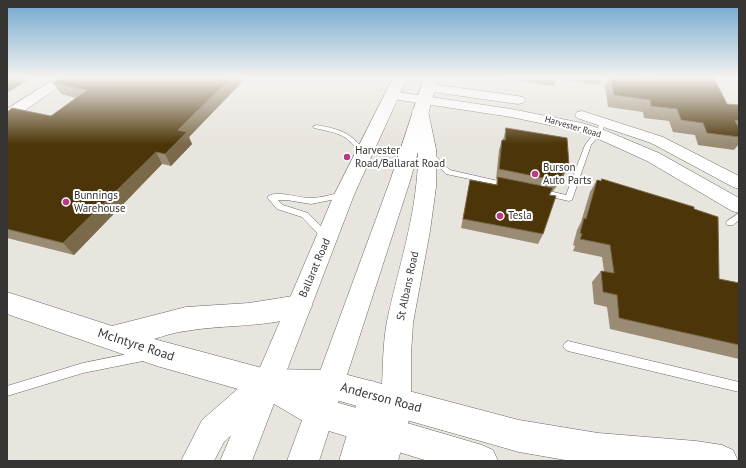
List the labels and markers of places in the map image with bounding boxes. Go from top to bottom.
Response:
place label: Harvester Road/Ballarat Road [355,144,445,170]
marker: Harvester Road/Ballarat Road [342,152,352,162]
place label: Burson Auto Parts [543,161,591,187]
marker: Burson Auto Parts [530,169,540,179]
place label: Bunnings Warehouse [74,189,126,215]
marker: Bunnings Warehouse [61,197,71,207]
place label: Tesla [508,209,532,223]
marker: Tesla [495,211,505,221]

